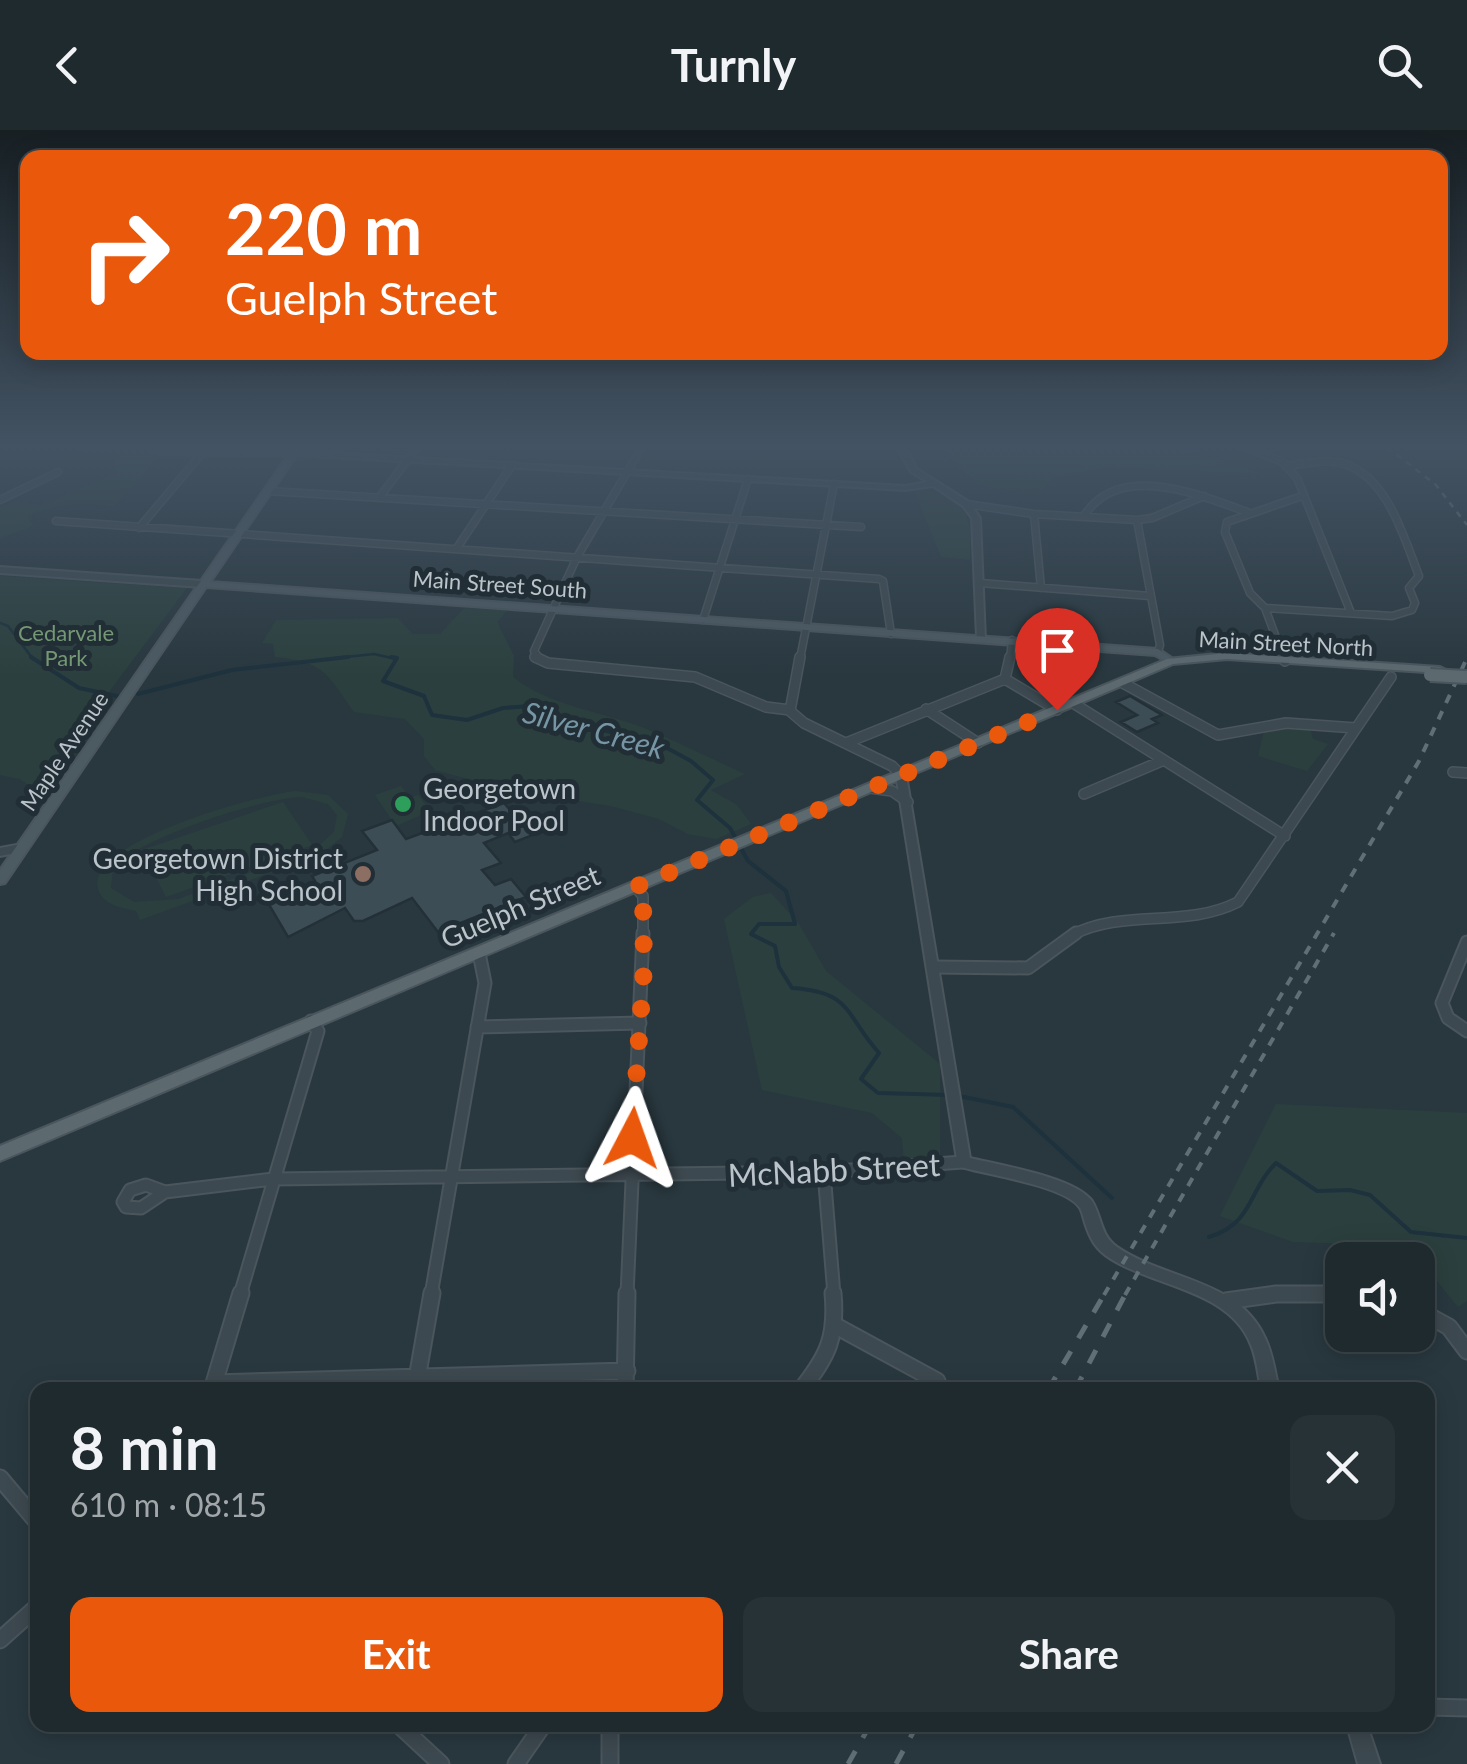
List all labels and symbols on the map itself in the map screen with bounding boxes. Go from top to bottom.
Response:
street label: Main Street South [412,564,588,604]
pin [1015,608,1100,711]
park label: Cedarvale Park [18,619,114,671]
street label: Main Street North [1198,625,1374,661]
street label: Maple Avenue [14,686,114,816]
water label: Silver Creek [519,693,669,765]
place label: Georgetown Indoor Pool [423,771,576,837]
marker: Georgetown Indoor Pool [392,793,414,815]
place label: Georgetown District High School [93,841,343,907]
street label: Guelph Street [435,857,605,955]
marker: Georgetown District High School [352,863,374,885]
position arrow [580,1086,684,1190]
street label: McNabb Street [727,1144,942,1194]

